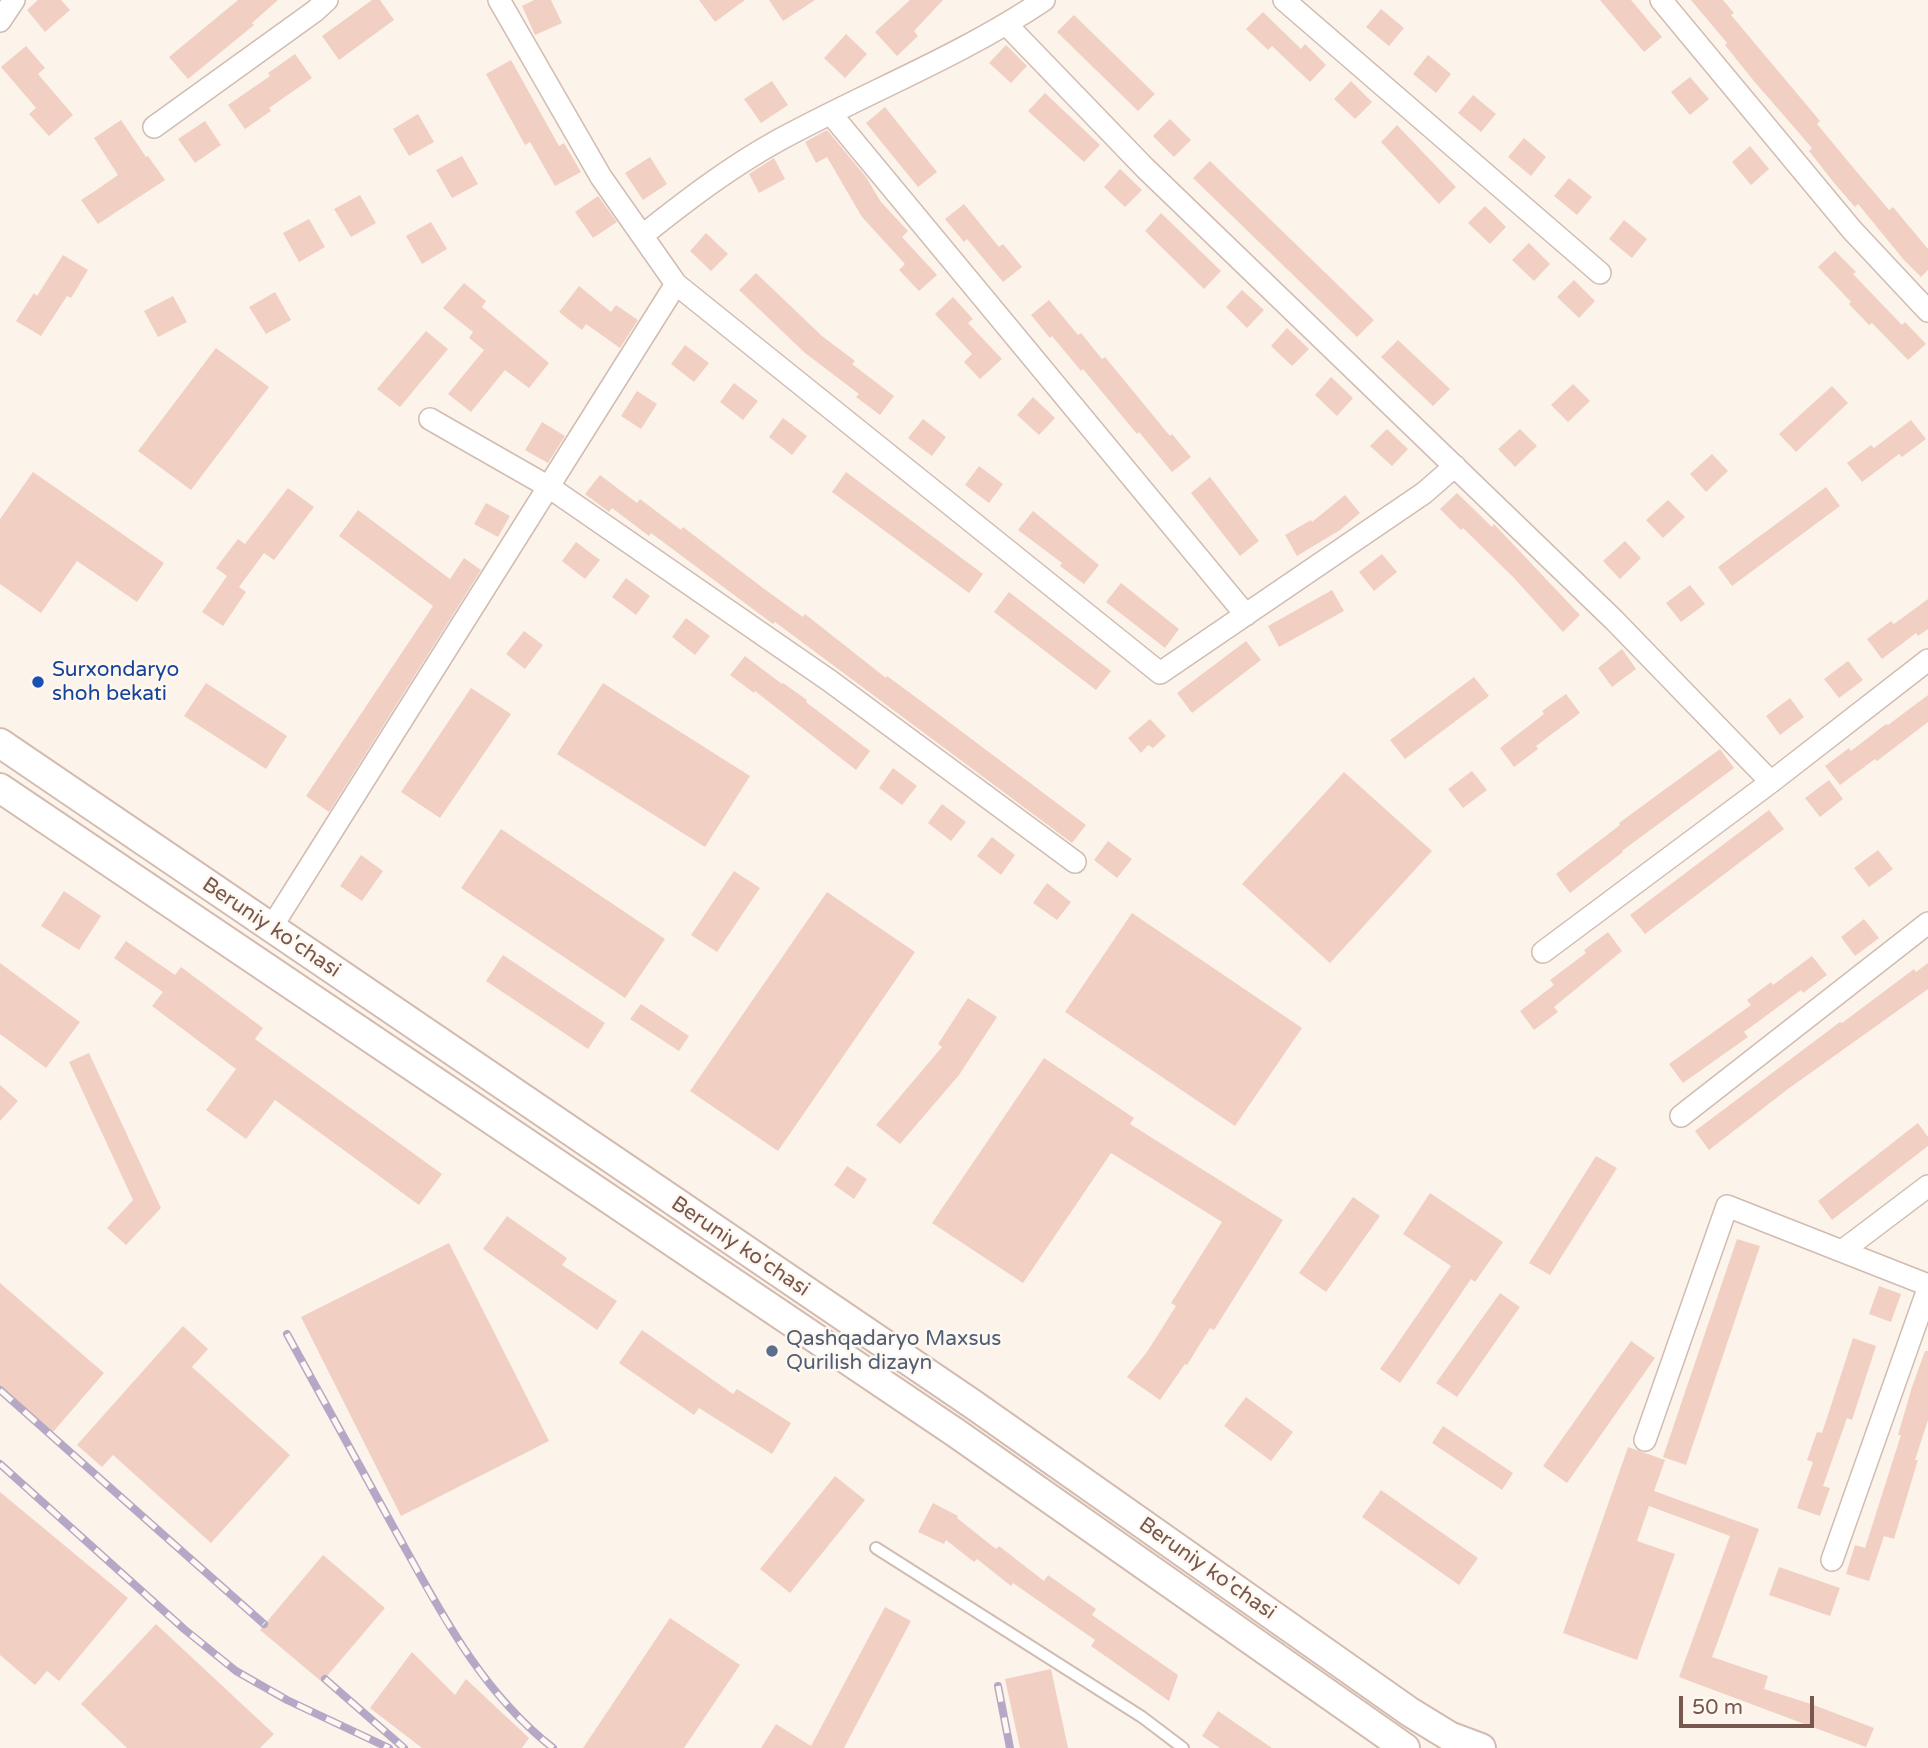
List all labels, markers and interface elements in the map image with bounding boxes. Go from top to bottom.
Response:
place label: Surxondaryo shoh bekati [52,657,179,707]
marker: Surxondaryo shoh bekati [30,674,46,690]
street label: Beruniy ko'chasi [197,872,345,984]
street label: Beruniy ko'chasi [666,1191,814,1303]
place label: Qashqadaryo Maxsus Qurilish dizayn [786,1326,1001,1376]
marker: Qashqadaryo Maxsus Qurilish dizayn [764,1343,780,1359]
street label: Beruniy ko'chasi [1134,1512,1280,1626]
scale bar [1683,1682,1818,1726]
text: 50 m [1692,1695,1743,1720]

